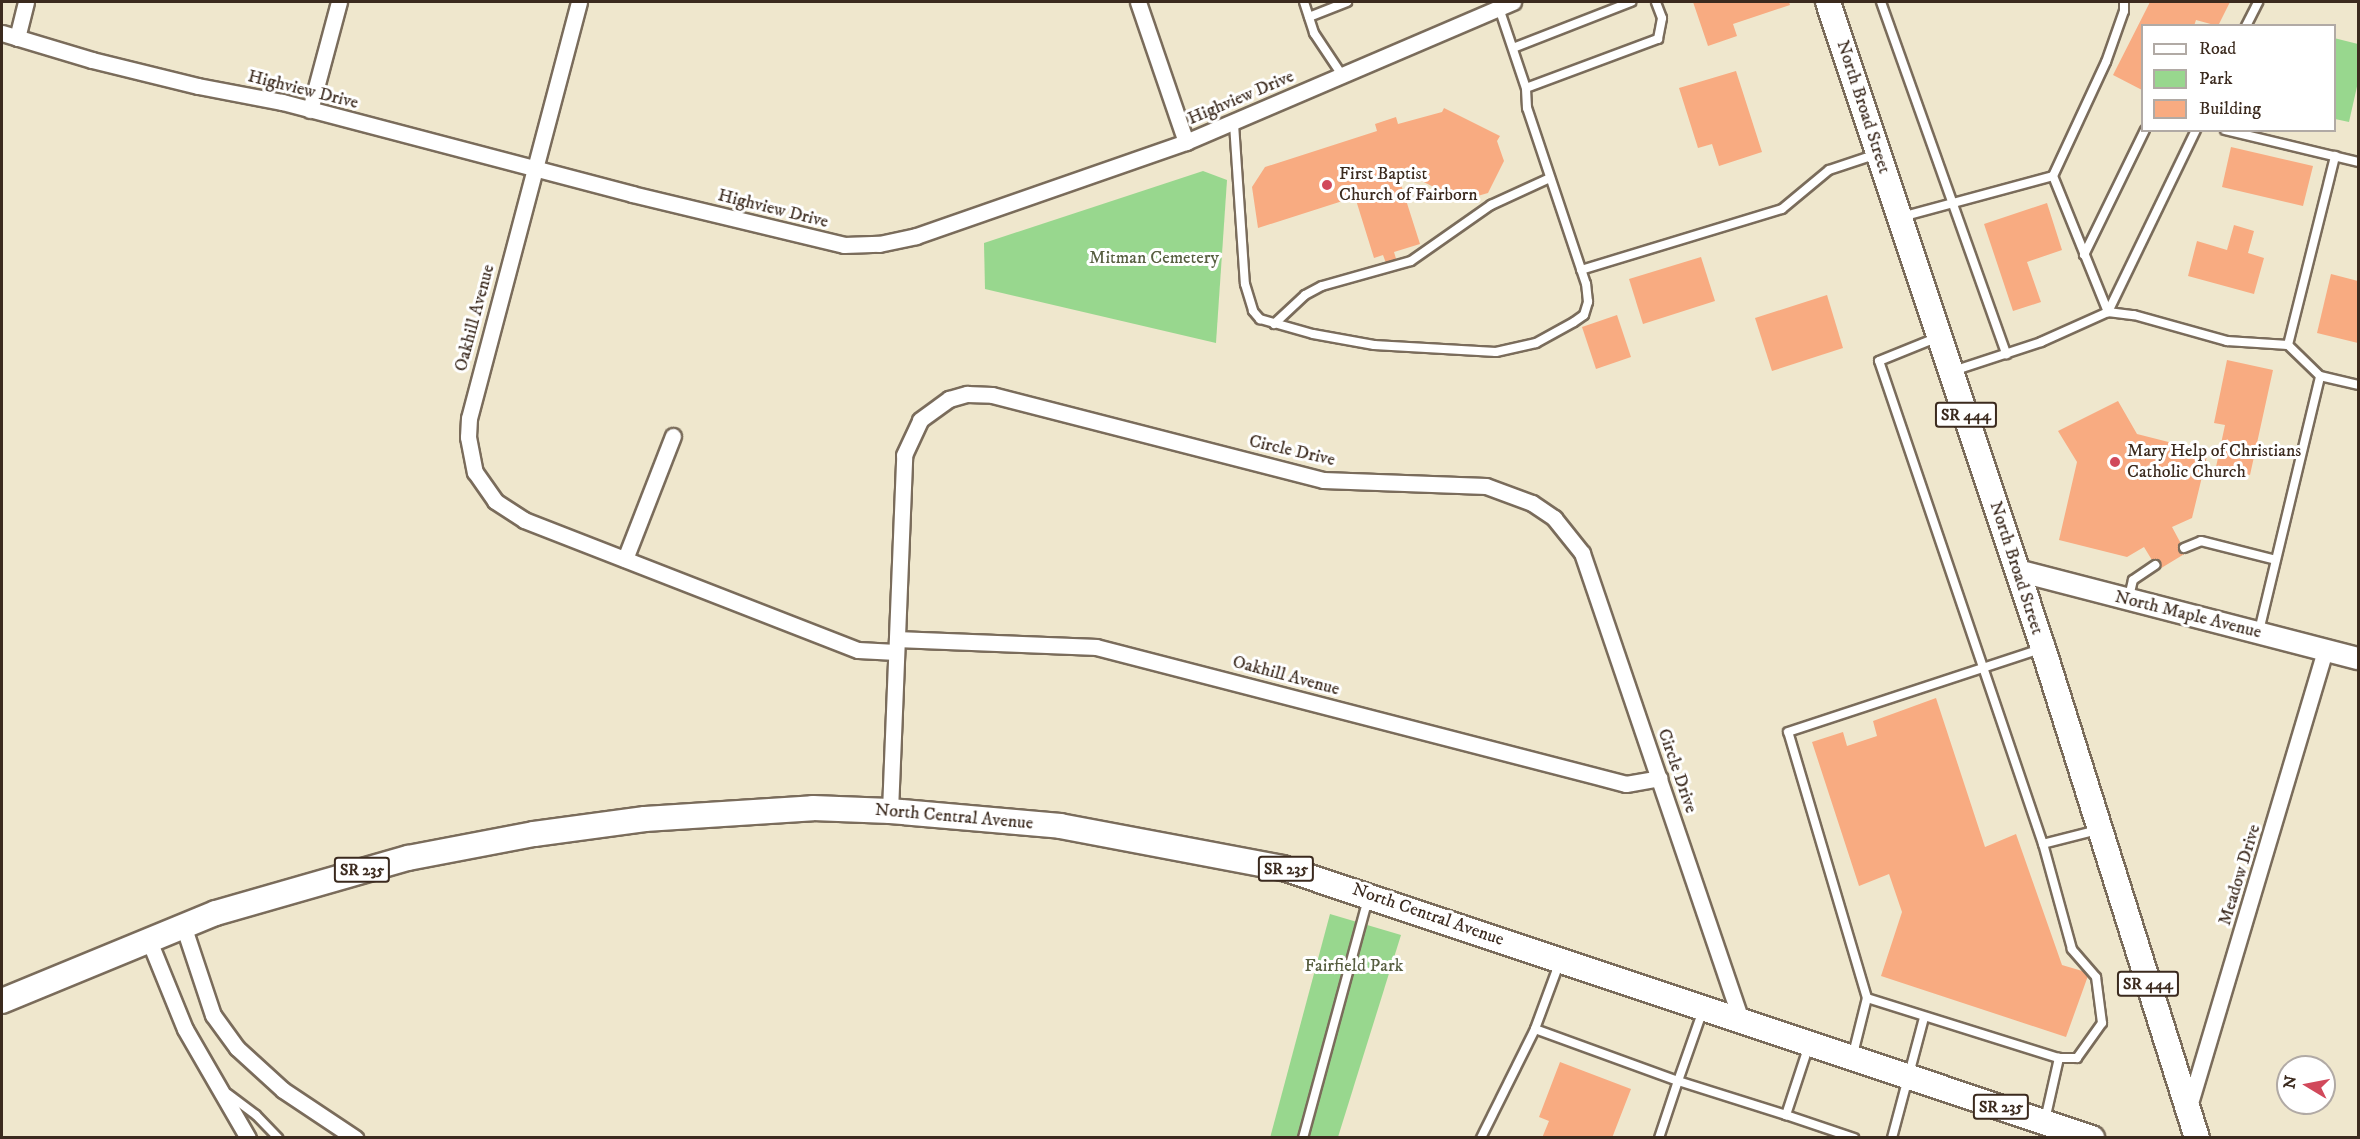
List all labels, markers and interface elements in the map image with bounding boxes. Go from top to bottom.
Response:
legend [2141,24,2336,132]
street label: North Broad Street [1831,38,1895,176]
text: Road [2199,38,2236,60]
street label: Highview Drive [245,66,361,114]
street label: Highview Drive [1185,66,1297,130]
text: Park [2199,68,2233,90]
text: Building [2199,98,2261,120]
place label: First Baptist Church of Fairborn [1339,164,1478,207]
marker: First Baptist Church of Fairborn [1320,178,1334,192]
street label: Highview Drive [715,185,831,233]
park label: Mitman Cemetery [1089,247,1219,269]
street label: Oakhill Avenue [450,262,500,374]
road number: SR 444 [1934,402,1998,428]
street label: Circle Drive [1247,431,1337,471]
place label: Mary Help of Christians Catholic Church [2127,441,2301,484]
marker: Mary Help of Christians Catholic Church [2108,455,2122,469]
street label: North Broad Street [1984,499,2048,637]
street label: North Maple Avenue [2112,586,2264,644]
street label: Oakhill Avenue [1230,651,1342,701]
street label: Circle Drive [1653,726,1701,816]
street label: North Central Avenue [874,799,1034,835]
street label: Meadow Drive [2214,822,2266,928]
road number: SR 235 [1258,856,1314,882]
road number: SR 235 [334,857,391,883]
street label: North Central Avenue [1349,879,1507,951]
park label: Fairfield Park [1305,955,1403,977]
road number: SR 444 [2116,971,2180,997]
north arrow [2276,1055,2336,1115]
text: N [2279,1074,2301,1090]
road number: SR 235 [1972,1094,2030,1120]

